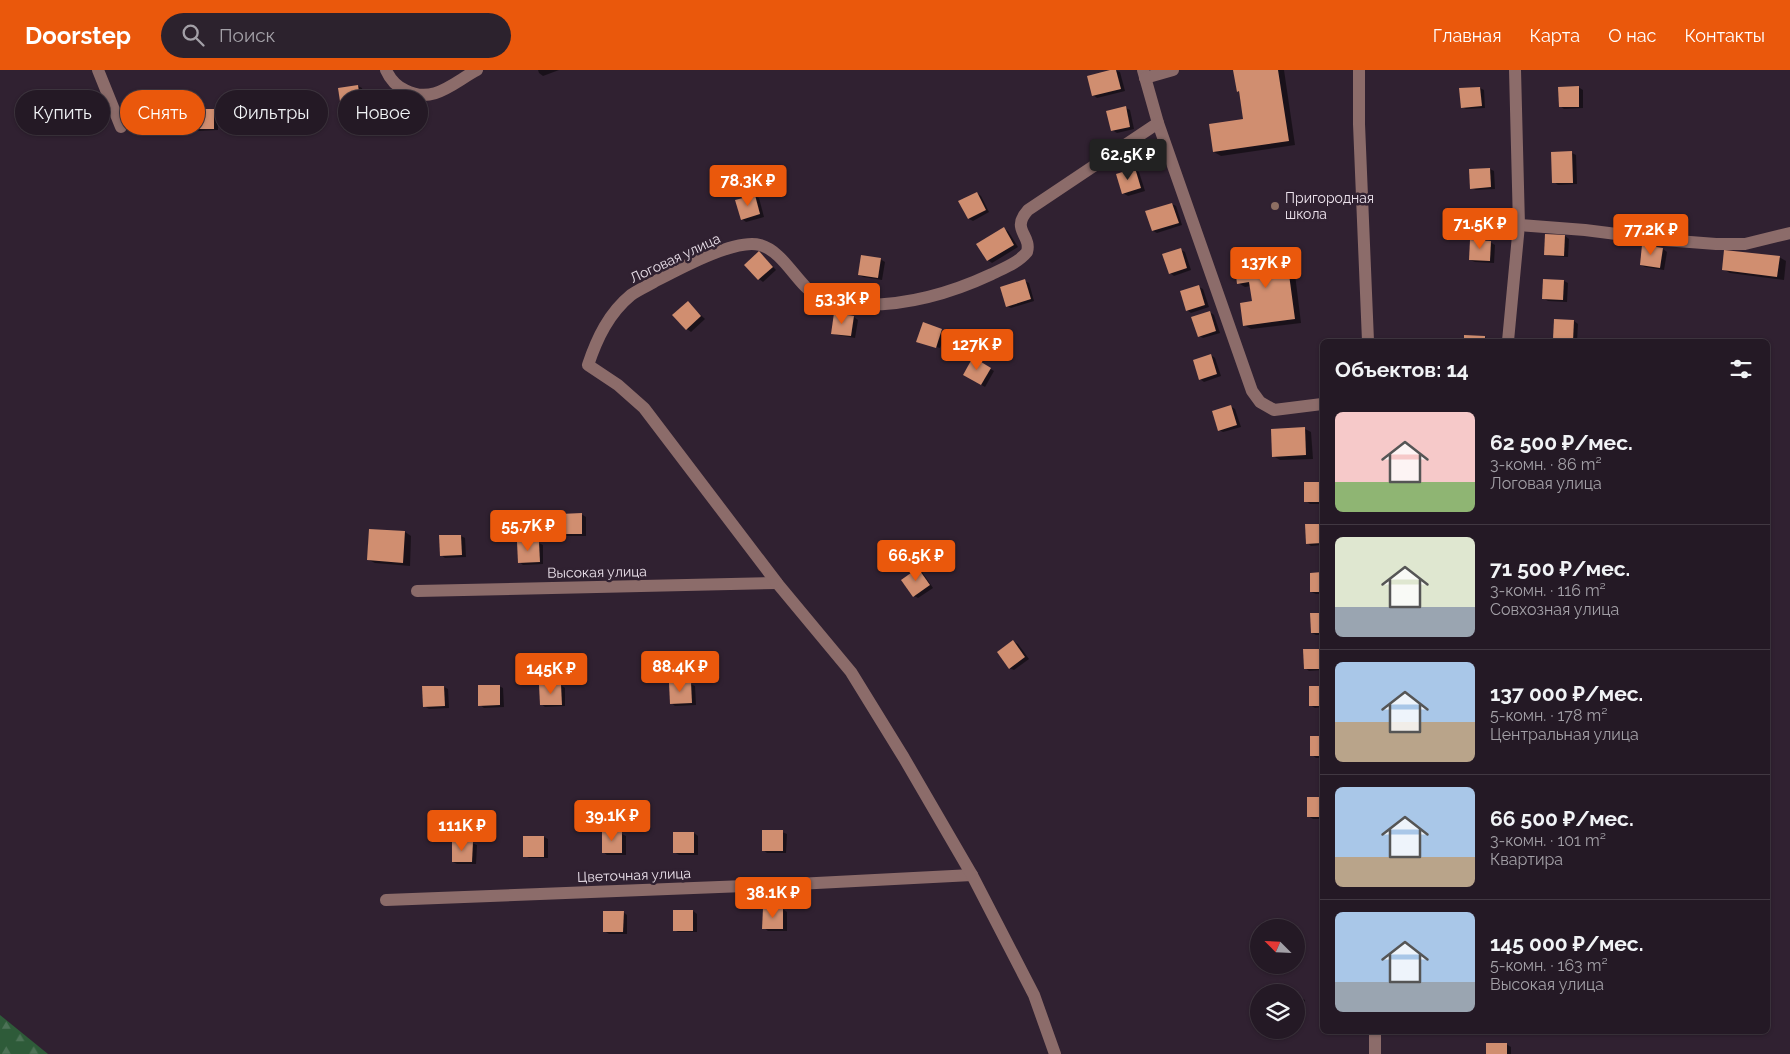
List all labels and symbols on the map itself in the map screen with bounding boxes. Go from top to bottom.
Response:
pin: 62.5K ₽ [1082,138,1174,181]
pin: 78.3K ₽ [702,164,794,207]
place label: Пригородная школа [1285,190,1374,222]
marker: Пригородная школа [1269,200,1281,212]
pin: 71.5K ₽ [1434,208,1526,250]
pin: 77.2K ₽ [1605,214,1697,256]
street label: Логовая улица [627,230,723,286]
pin: 137K ₽ [1225,246,1307,289]
pin: 53.3K ₽ [796,282,888,325]
pin: 127K ₽ [936,328,1018,371]
pin: 55.7K ₽ [482,510,574,552]
pin: 66.5K ₽ [870,540,962,582]
street label: Высокая улица [547,563,647,581]
pin: 88.4K ₽ [634,650,726,693]
pin: 145K ₽ [510,652,592,695]
pin: 39.1K ₽ [566,800,658,842]
pin: 111K ₽ [421,810,503,852]
street label: Цветочная улица [577,865,691,885]
pin: 38.1K ₽ [727,876,819,919]
north arrow [1250,919,1305,974]

